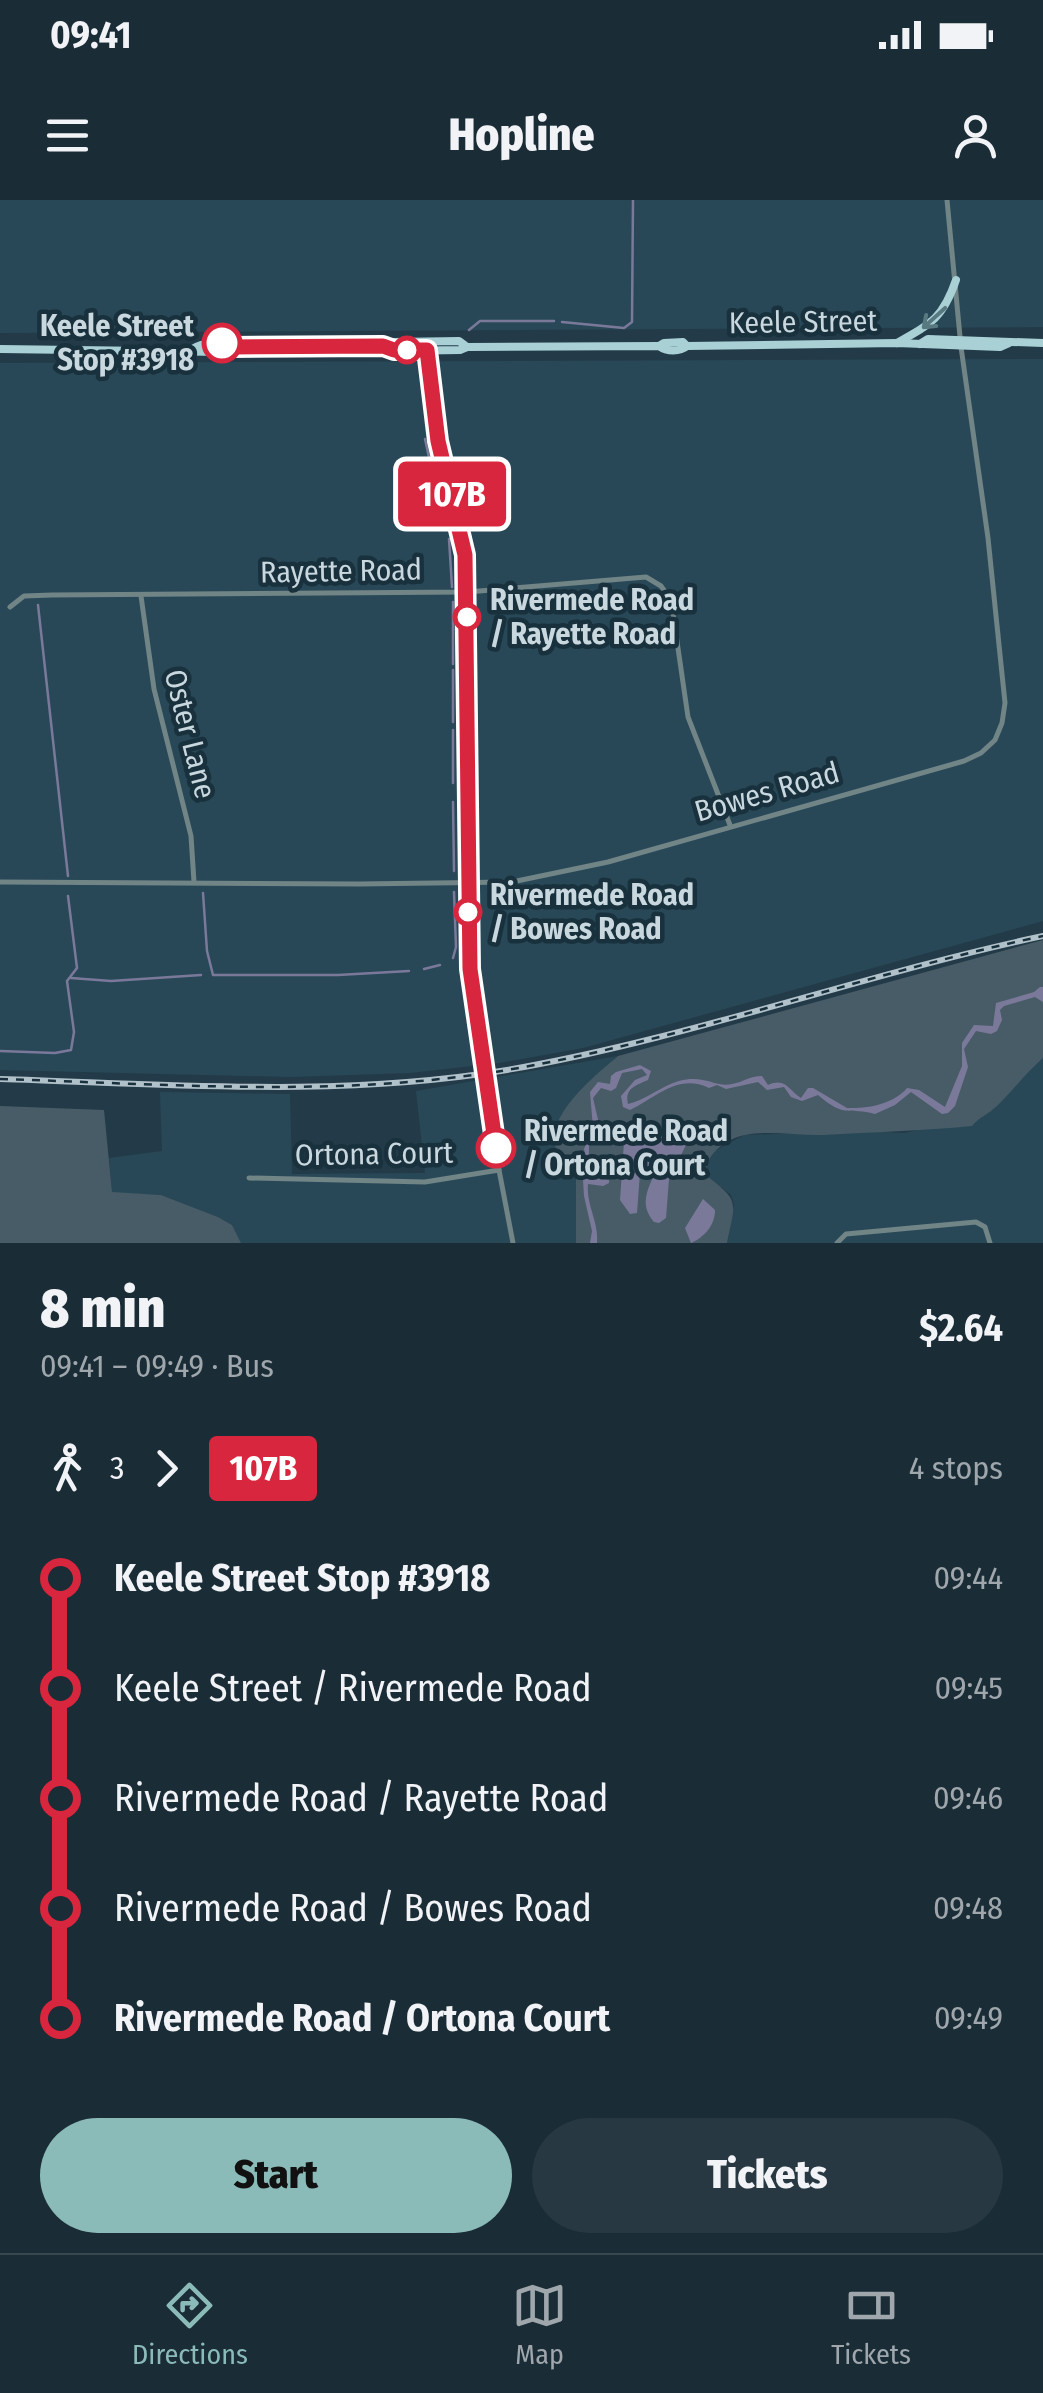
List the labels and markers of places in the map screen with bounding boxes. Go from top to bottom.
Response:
place label: Keele Street Stop #3918 [40,308,194,378]
marker: Keele Street Stop #3918 [203,324,241,362]
unlabelled marker [394,337,420,363]
place label: Rivermede Road / Rayette Road [490,582,694,652]
marker: Rivermede Road / Rayette Road [454,604,480,630]
place label: Rivermede Road / Bowes Road [490,877,694,947]
marker: Rivermede Road / Bowes Road [455,899,481,925]
place label: Rivermede Road / Ortona Court [524,1113,728,1183]
marker: Rivermede Road / Ortona Court [477,1129,515,1167]

